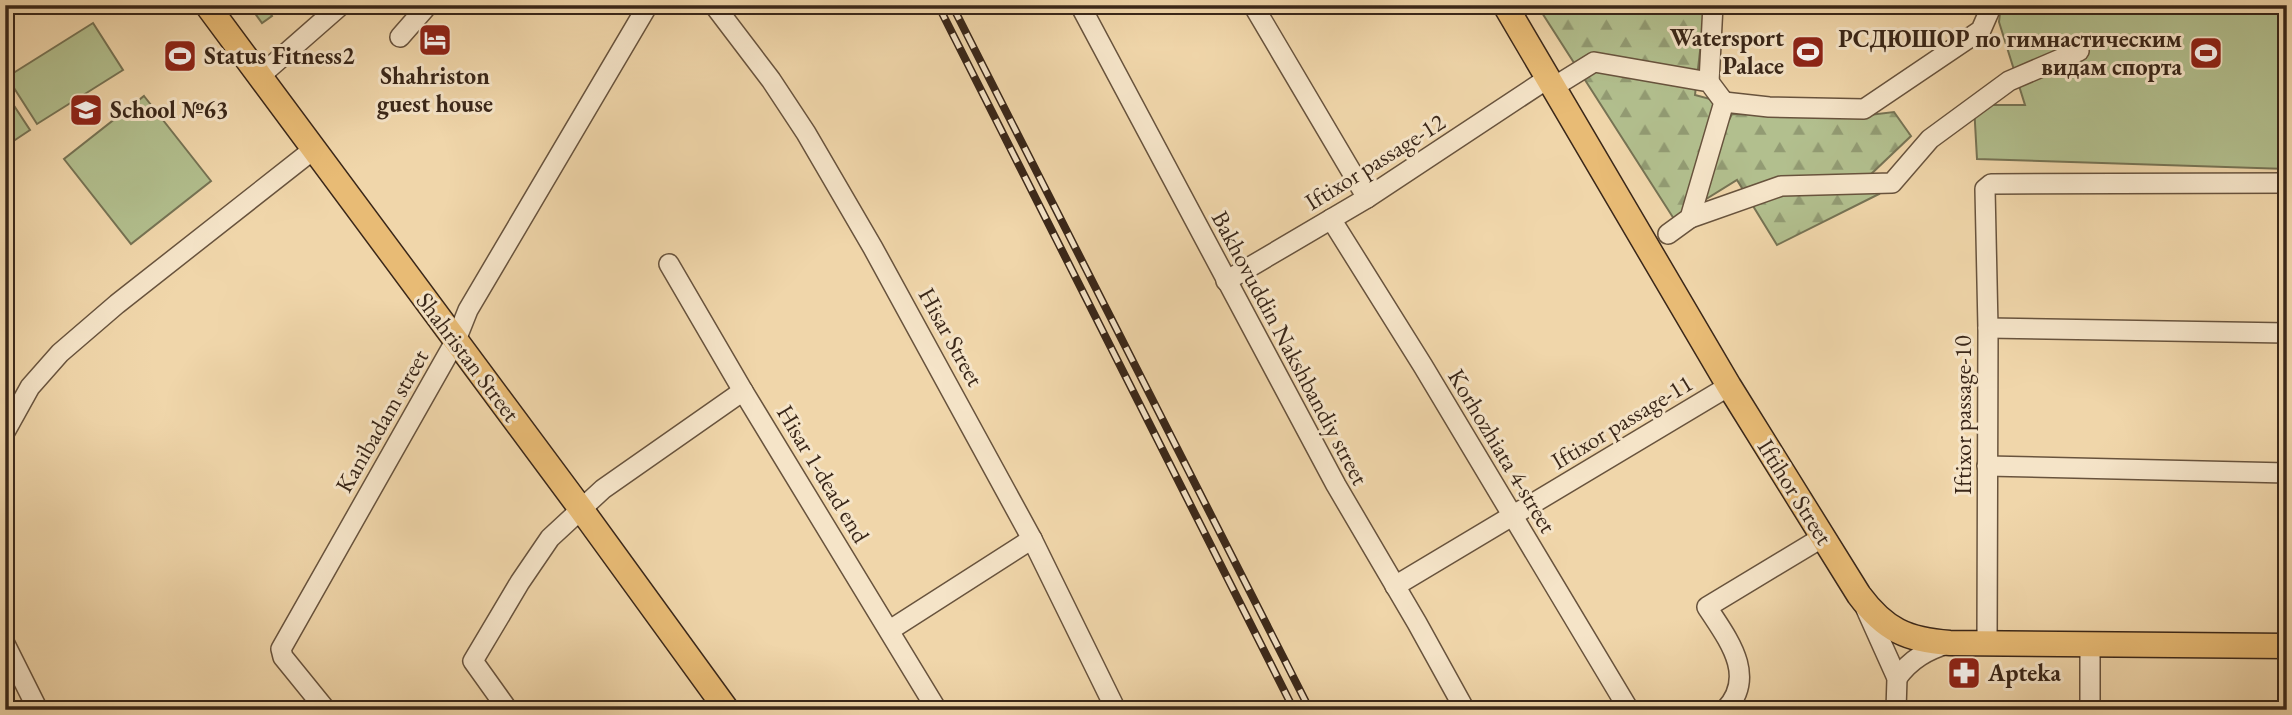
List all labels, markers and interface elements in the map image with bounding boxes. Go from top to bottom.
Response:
hotel icon: Shahriston guest house [416,21,454,59]
place label: Watersport Palace [1670,22,1784,81]
place label: РСДЮШОР по гимнастическим видам спорта [1838,23,2182,82]
sports icon: Watersport Palace [1789,33,1827,71]
sports icon: РСДЮШОР по гимнастическим видам спорта [2187,34,2225,72]
sports icon: Status Fitness2 [161,37,199,75]
place label: Status Fitness2 [204,40,355,71]
place label: Shahriston guest house [377,60,493,120]
school or university icon: School №63 [67,91,105,129]
place label: School №63 [110,94,229,125]
street label: Iftixor passage-12 [1299,106,1451,217]
street label: Bakhovuddin Nakshbandiy street [1205,205,1376,491]
street label: Hisar Street [912,282,991,392]
street label: Shahristan Street [410,286,528,428]
street label: Iftixor passage-10 [1947,335,1978,495]
street label: Kanibadam street [328,343,435,498]
street label: Korhozhiаta 4-street [1441,363,1564,539]
street label: Iftixor passage-11 [1545,367,1698,476]
street label: Hisar 1-dead end [770,399,877,549]
street label: Iftihor Street [1751,433,1840,551]
pharmacy icon: Apteka [1945,654,1983,692]
place label: Apteka [1987,657,2061,688]

